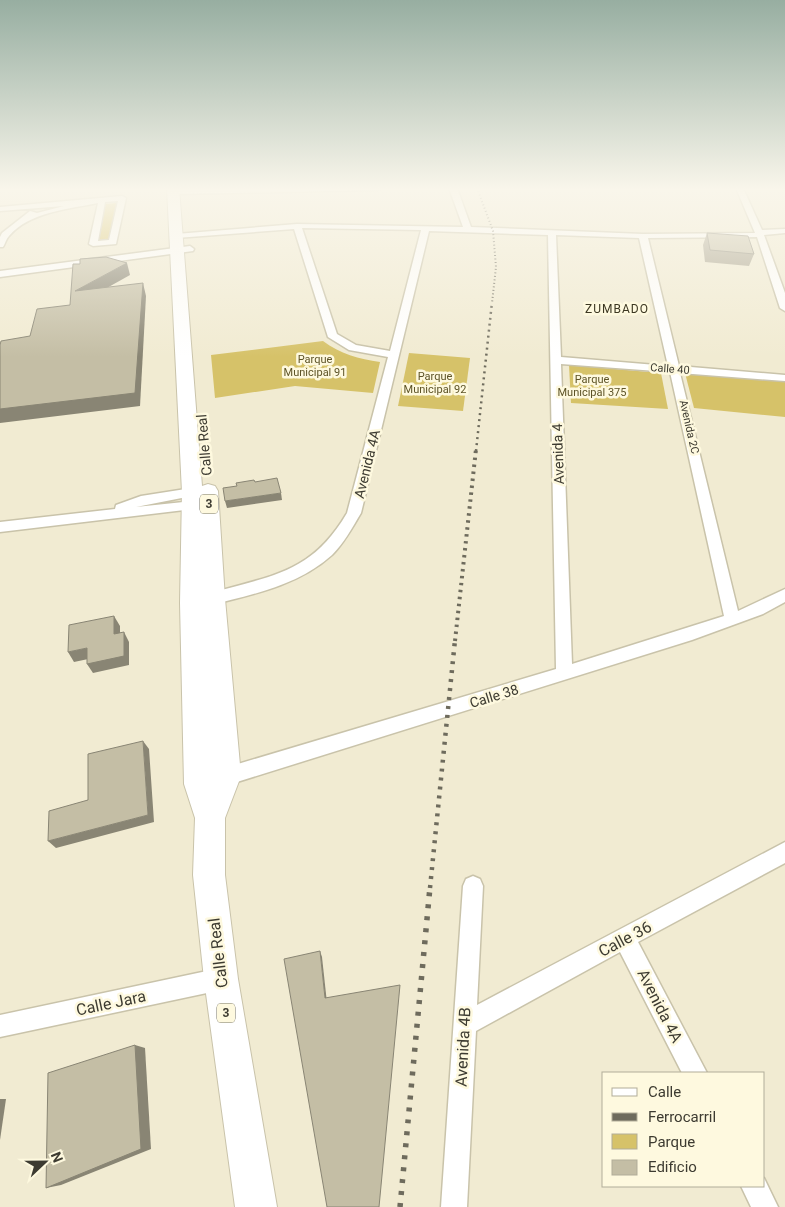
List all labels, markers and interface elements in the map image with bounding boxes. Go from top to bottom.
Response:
district label: ZUMBADO [585,302,649,316]
park label: Parque Municipal 91 [284,353,346,379]
street label: Calle 40 [650,361,690,377]
park label: Parque Municipal 92 [404,370,466,396]
park label: Parque Municipal 375 [558,373,626,399]
street label: Avenida 2C [676,399,702,455]
street label: Calle Real [193,414,215,476]
street label: Avenida 4 [549,423,567,485]
street label: Avenida 4A [351,428,383,500]
road number: 3 [200,494,218,514]
street label: Calle 38 [468,681,520,711]
street label: Calle Real [204,917,232,989]
street label: Calle 36 [595,917,655,961]
street label: Avenida 4A [633,966,687,1046]
street label: Calle Jara [74,986,148,1020]
road number: 3 [217,1004,235,1022]
street label: Avenida 4B [451,1007,475,1087]
legend [602,1072,765,1187]
text: Calle [648,1083,681,1101]
text: Ferrocarril [648,1108,716,1126]
text: Parque [648,1133,695,1151]
north arrow [20,1137,70,1187]
text: N [48,1150,66,1165]
text: Edificio [648,1158,697,1176]

